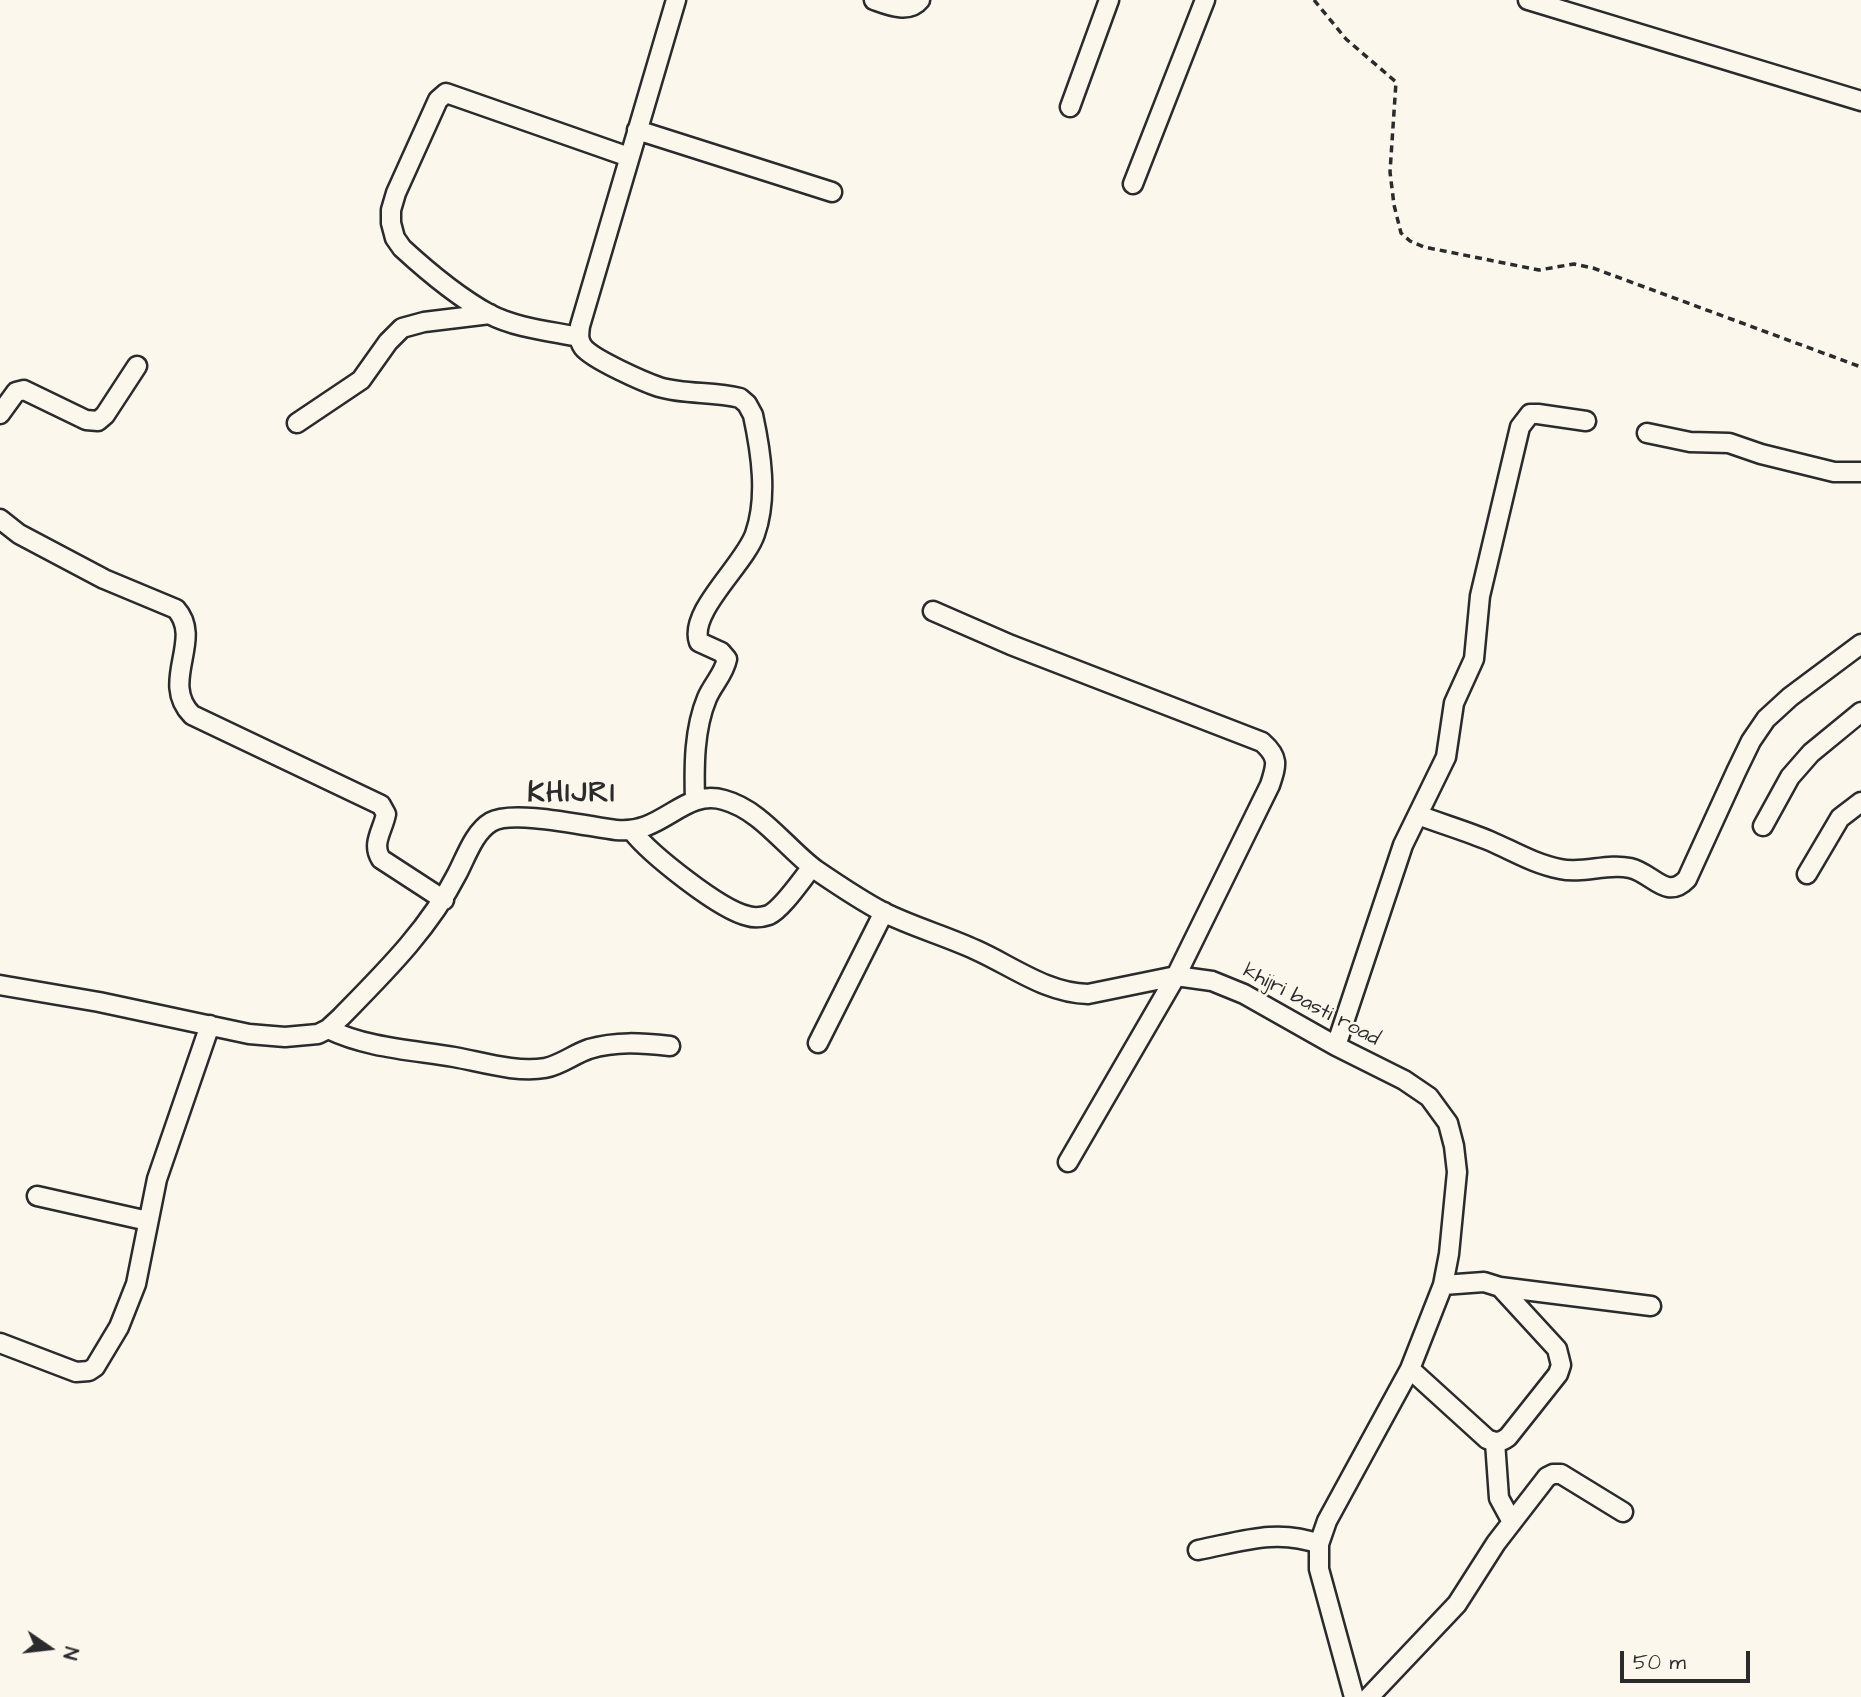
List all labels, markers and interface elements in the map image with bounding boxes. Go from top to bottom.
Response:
district label: KHIJRI [528,778,616,812]
street label: khijri basti road [1238,959,1384,1053]
north arrow [14,1613,84,1683]
scale bar [1623,1638,1752,1682]
text: N [55,1644,84,1662]
text: 50 m [1633,1648,1686,1677]

